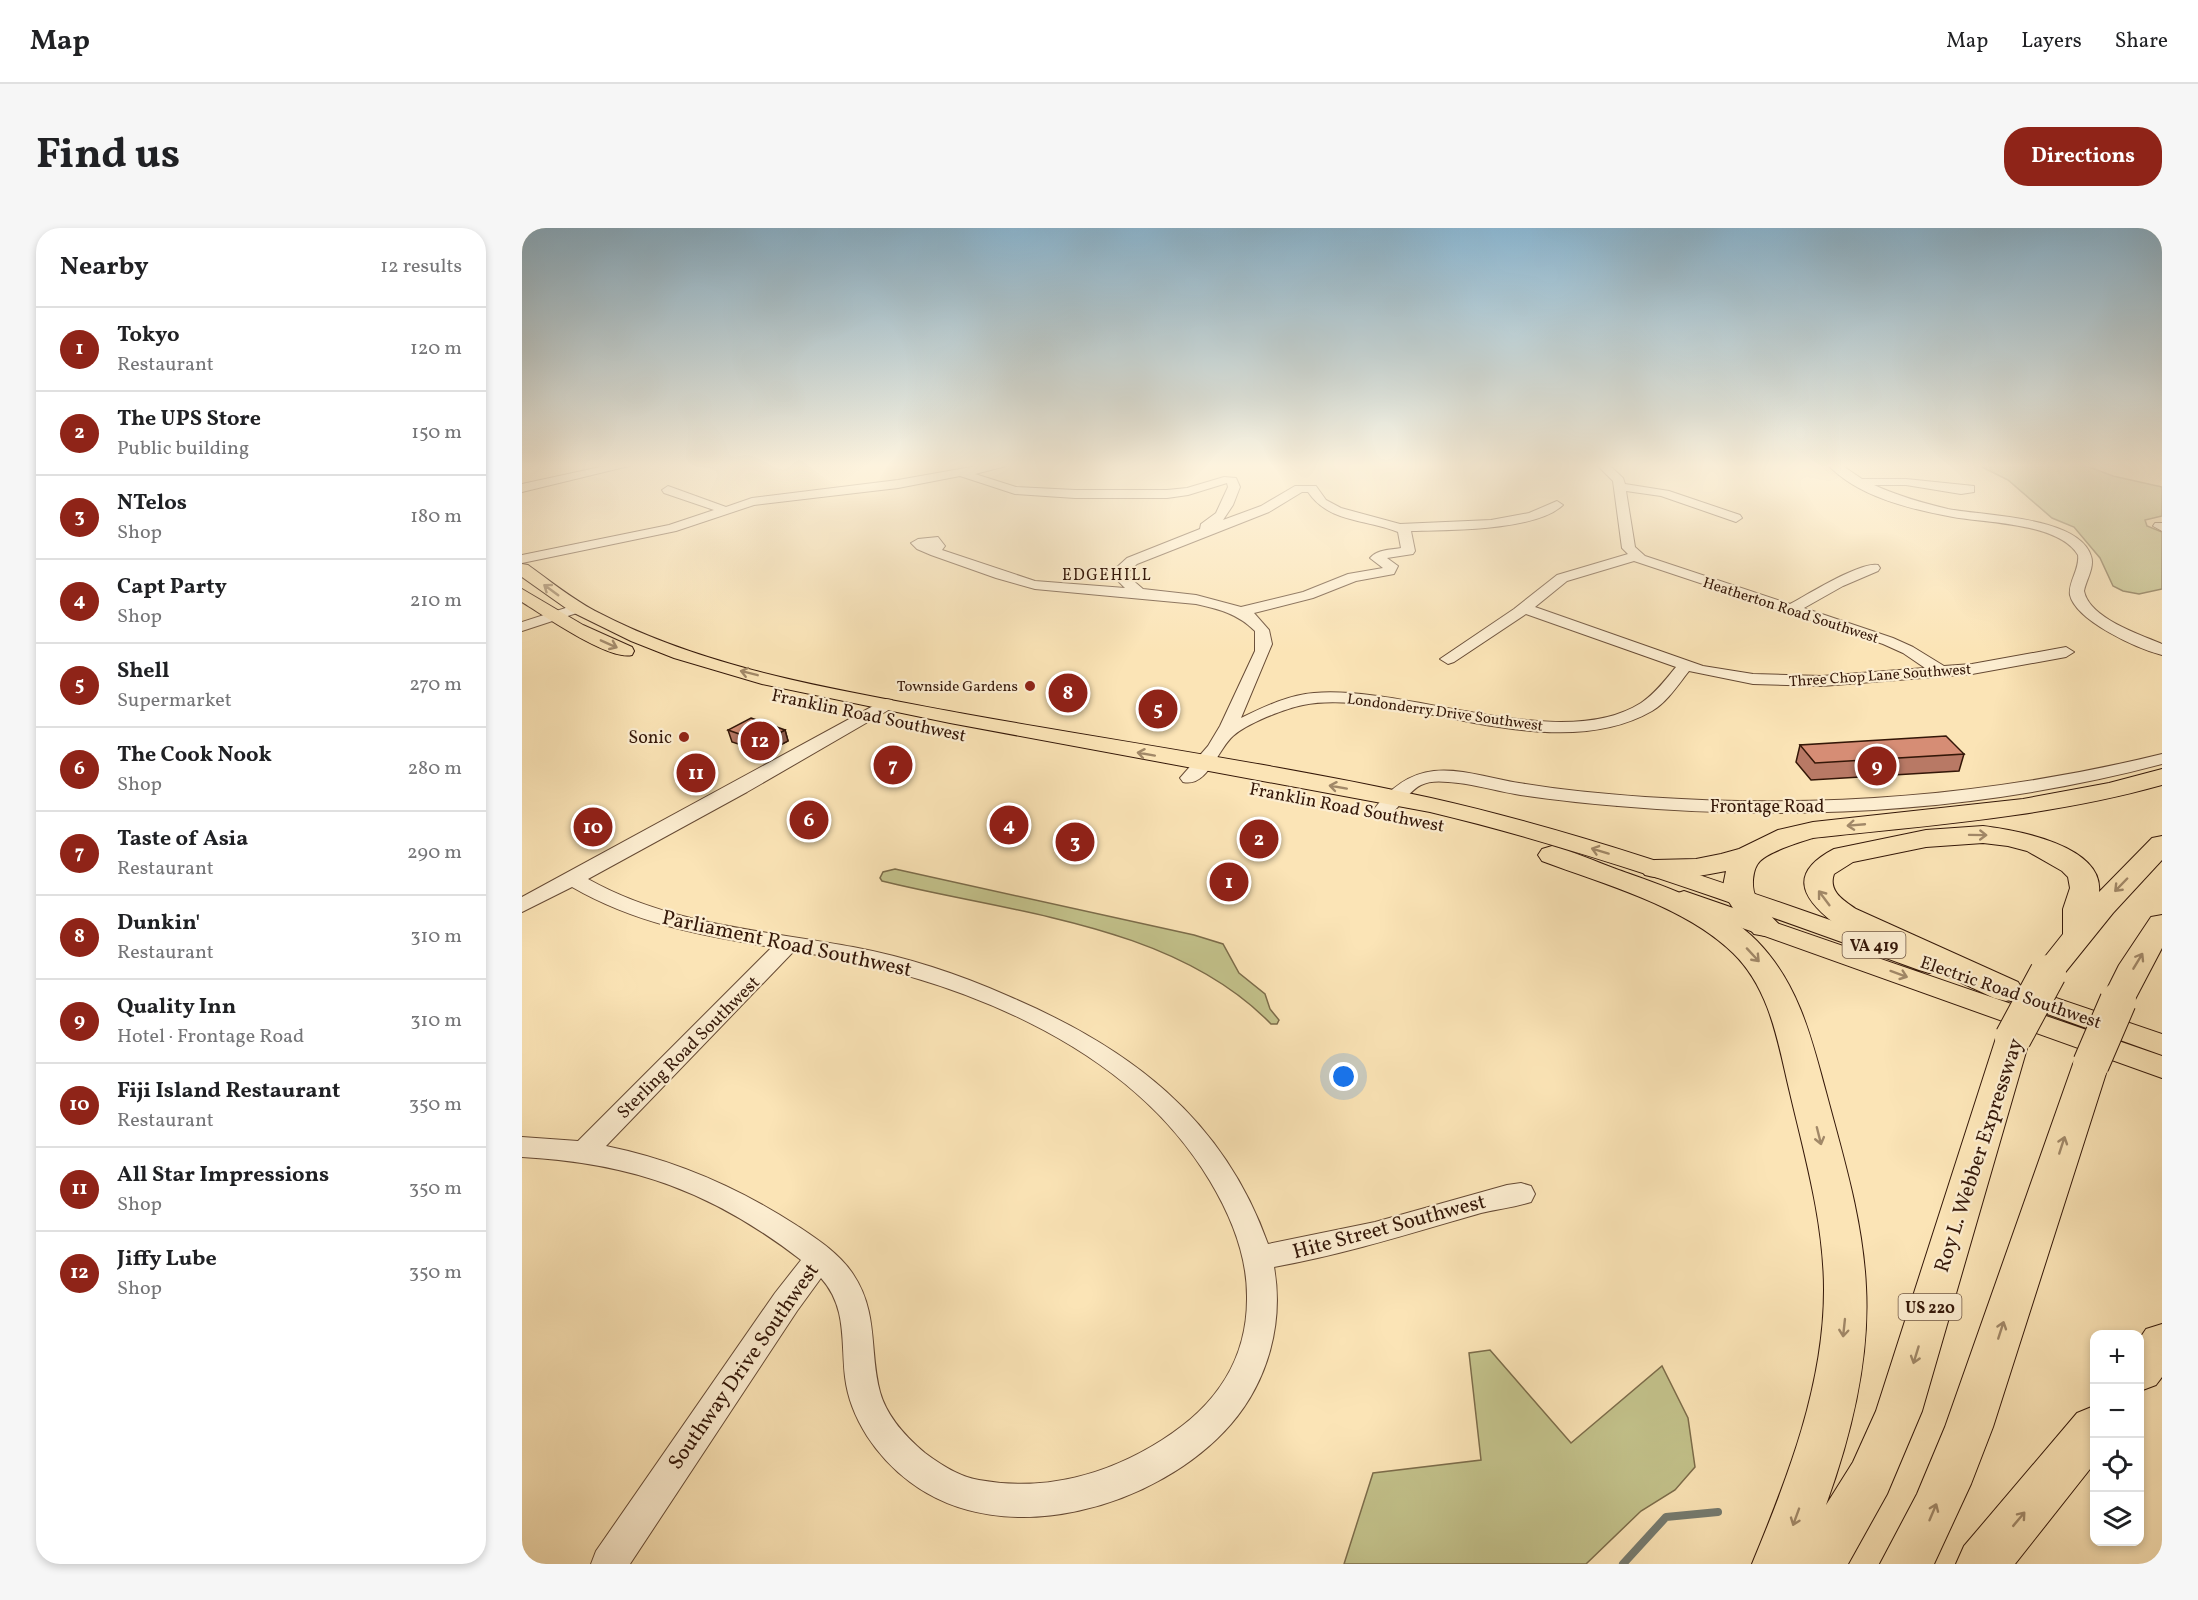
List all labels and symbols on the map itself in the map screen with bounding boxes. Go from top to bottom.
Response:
district label: EDGEHILL [1062,565,1152,587]
street label: Heatherton Road Southwest [1700,573,1881,650]
one-way arrow [544,584,560,596]
one-way arrow [600,639,618,650]
street label: Three Chop Lane Southwest [1788,660,1972,693]
one-way arrow [740,667,759,679]
pin: 8 [1048,670,1088,716]
place label: Townside Gardens [897,677,1018,698]
marker: Townside Gardens [1023,679,1037,693]
street label: Franklin Road Southwest [769,684,968,749]
pin: 5 [1138,686,1178,732]
street label: Londonderry Drive Southwest [1345,689,1544,738]
pin: 12 [740,718,780,764]
place label: Sonic [628,726,672,751]
marker: Sonic [677,730,691,744]
pin: 7 [874,742,913,788]
pin: 9 [1858,744,1896,788]
one-way arrow [1137,748,1157,759]
pin: 11 [676,750,716,796]
street label: Franklin Road Southwest [1247,777,1446,840]
one-way arrow [1329,781,1349,792]
street label: Frontage Road [1710,795,1824,820]
pin: 6 [790,798,828,842]
pin: 4 [990,802,1028,848]
pin: 10 [574,804,612,850]
pin: 2 [1240,816,1278,862]
one-way arrow [1846,819,1866,830]
pin: 3 [1056,820,1094,864]
one-way arrow [1967,829,1987,841]
one-way arrow [1591,845,1610,856]
pin: 1 [1210,860,1248,904]
one-way arrow [2113,878,2128,893]
one-way arrow [1818,890,1831,906]
street label: Parliament Road Southwest [659,904,914,985]
road number: VA 419 [1842,932,1906,958]
one-way arrow [1746,948,1760,963]
street label: Electric Road Southwest [1916,951,2105,1036]
one-way arrow [2132,953,2144,970]
one-way arrow [1889,970,1908,981]
street label: Sterling Road Southwest [612,971,766,1125]
street label: Roy L. Webber Expressway [1928,1034,2031,1276]
your location [1329,1062,1358,1091]
one-way arrow [1814,1126,1826,1145]
one-way arrow [2058,1136,2069,1155]
street label: Hite Street Southwest [1290,1188,1489,1267]
street label: Southway Drive Southwest [662,1258,827,1476]
road number: US 220 [1898,1294,1962,1320]
one-way arrow [1838,1318,1849,1338]
one-way arrow [1997,1321,2008,1340]
one-way arrow [1910,1345,1921,1364]
one-way arrow [1928,1504,1939,1522]
one-way arrow [1790,1507,1801,1526]
one-way arrow [2012,1512,2026,1527]

